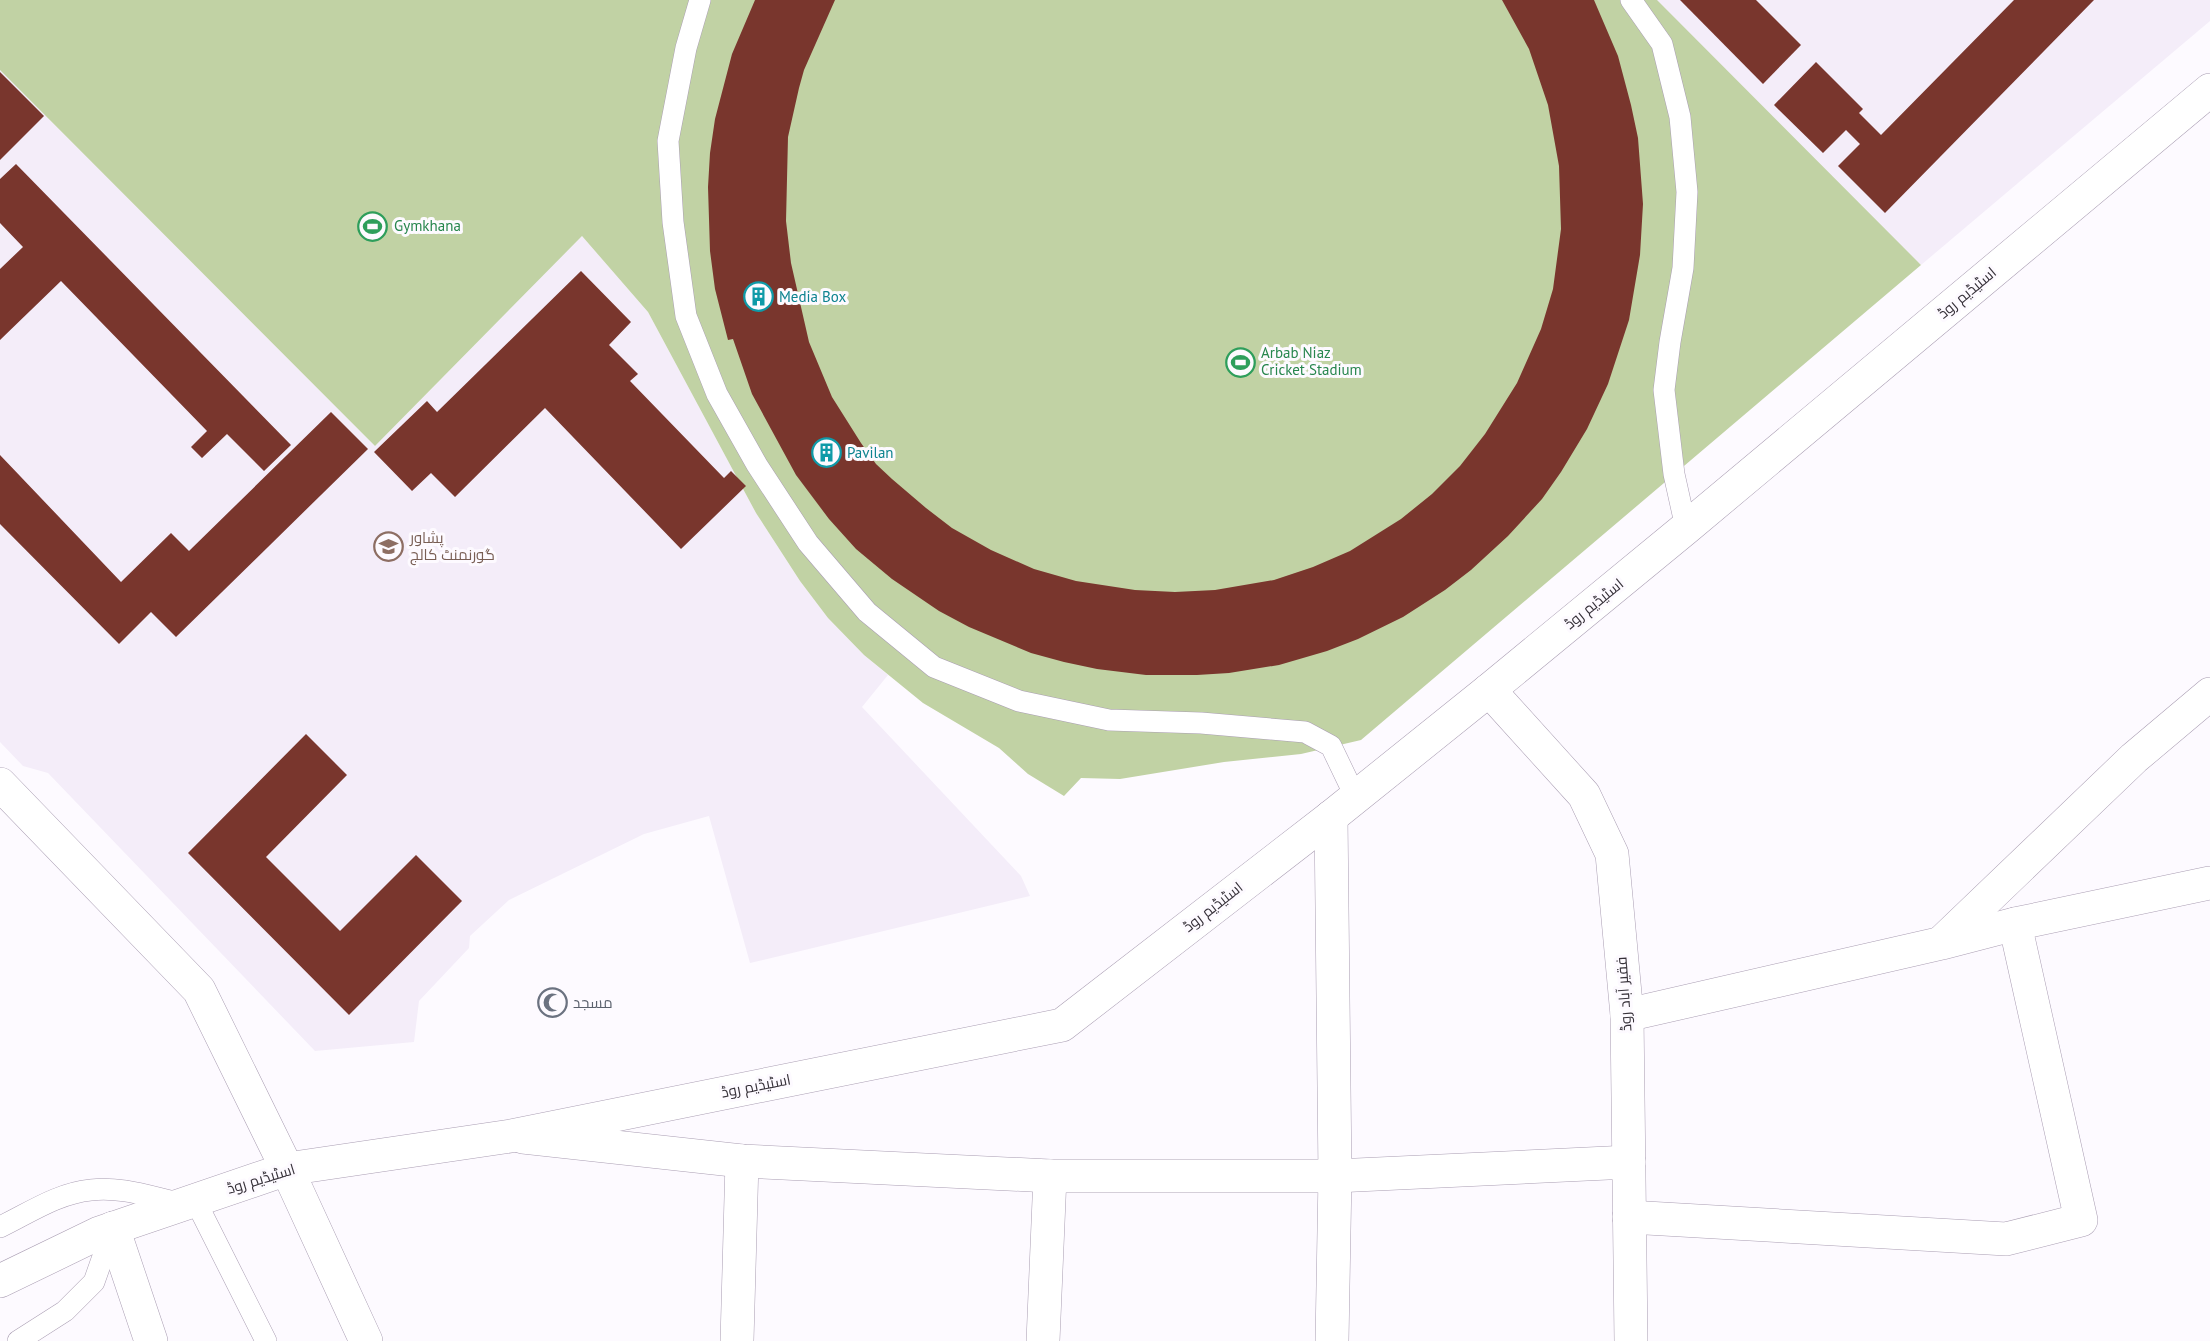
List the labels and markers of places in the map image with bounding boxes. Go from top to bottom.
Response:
sports icon: Gymkhana [357,210,389,242]
place label: Gymkhana [394,216,461,235]
building icon: Media Box [742,281,774,313]
place label: Media Box [779,287,846,306]
place label: Arbab Niaz Cricket Stadium [1261,343,1362,379]
sports icon: Arbab Niaz Cricket Stadium [1224,346,1256,378]
building icon: Pavilan [810,437,842,469]
place label: Pavilan [847,443,894,462]
place label: پشاور گورنمنٹ کالج [409,528,495,566]
school or university icon: پشاور گورنمنٹ کالج [373,531,405,563]
mosque icon: مسجد [536,987,568,1019]
place label: مسجد [573,993,613,1012]

